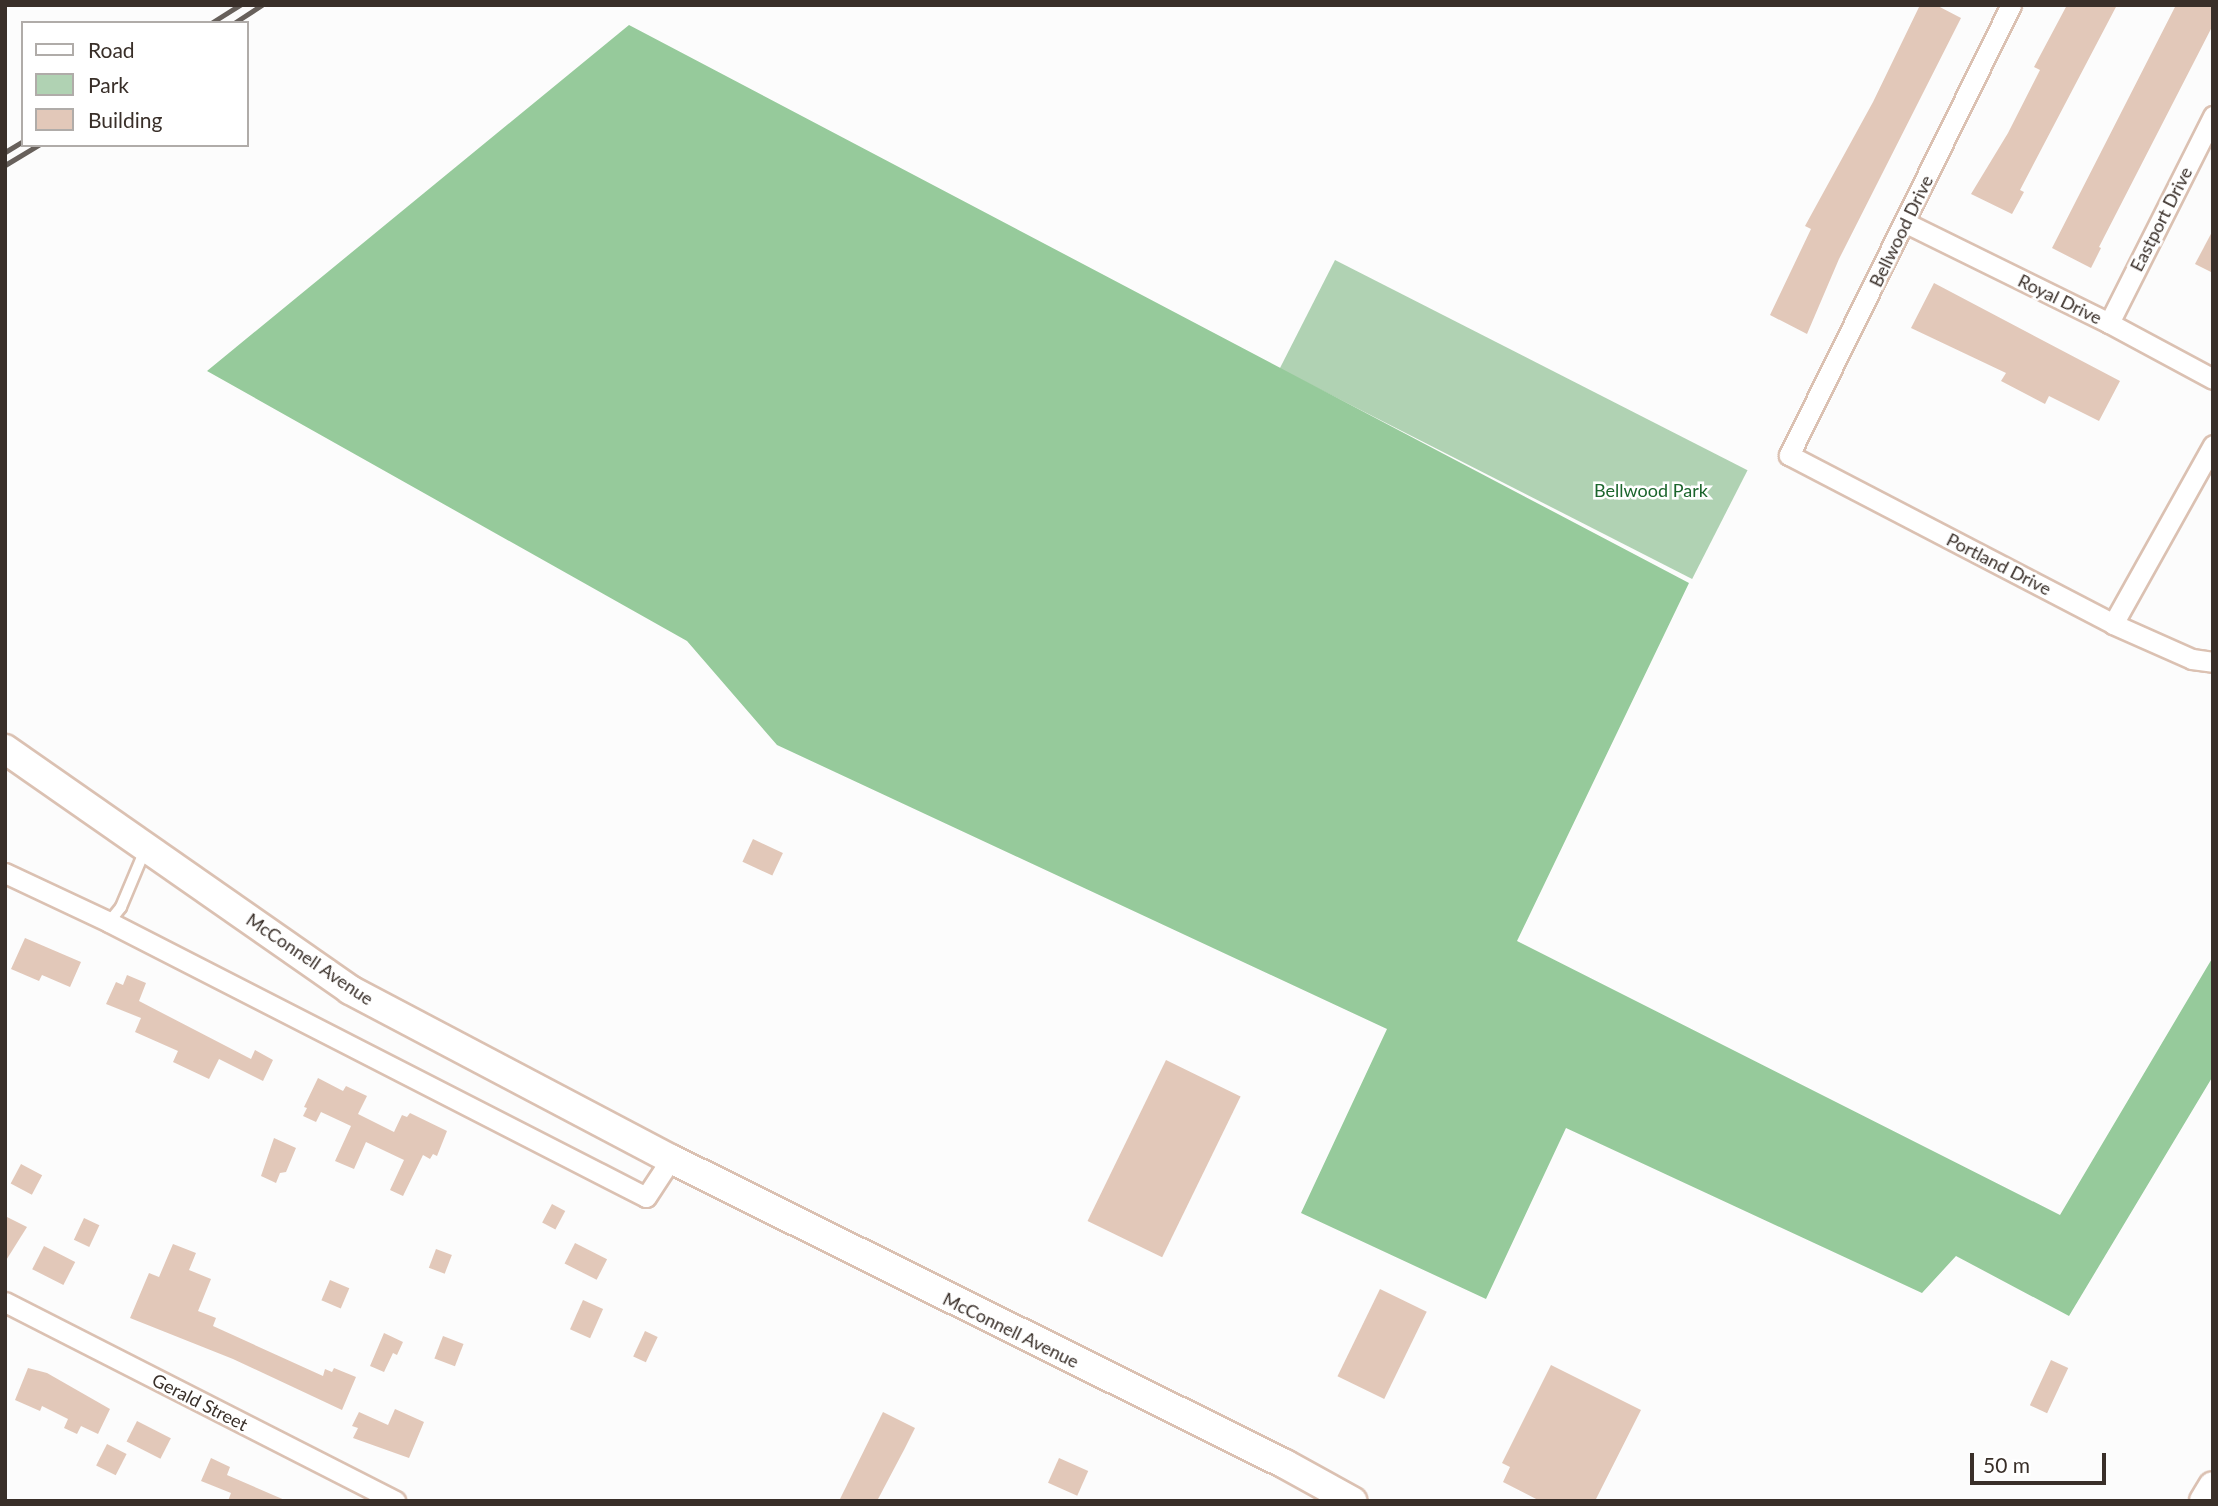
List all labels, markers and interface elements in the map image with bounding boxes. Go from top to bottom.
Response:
legend [21,21,248,147]
text: Road [88,37,135,62]
text: Park [88,72,129,97]
text: Building [88,107,163,132]
street label: Eastport Drive [2125,163,2197,275]
street label: Bellwood Drive [1865,172,1937,290]
street label: Royal Drive [2015,269,2105,329]
park label: Bellwood Park [1594,479,1708,501]
street label: Portland Drive [1943,528,2055,600]
street label: McConnell Avenue [242,908,378,1010]
street label: McConnell Avenue [939,1288,1083,1372]
street label: Gerald Street [149,1369,251,1435]
scale bar [1973,1440,2110,1484]
text: 50 m [1983,1452,2030,1477]

